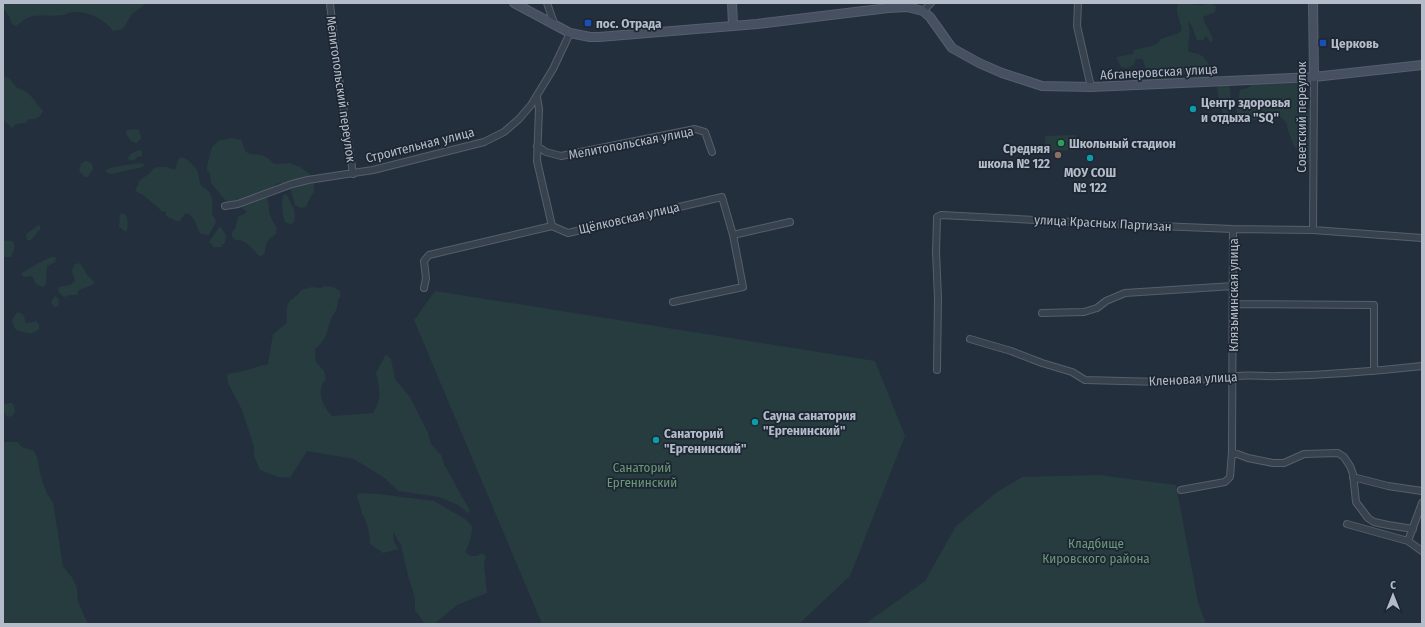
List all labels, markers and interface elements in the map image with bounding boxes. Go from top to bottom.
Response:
street label: Мелитопольский переулок [323,15,359,163]
place label: пос. Отрада [596,16,662,31]
marker: пос. Отрада [583,18,593,28]
place label: Церковь [1331,36,1379,51]
marker: Церковь [1318,38,1328,48]
street label: Абганеровская улица [1100,61,1218,83]
street label: Советский переулок [1294,61,1309,173]
place label: Центр здоровья и отдыха "SQ" [1201,95,1290,125]
marker: Центр здоровья и отдыха "SQ" [1188,104,1198,114]
street label: Строительная улица [364,124,476,166]
street label: Мелитопольская улица [567,124,695,162]
place label: Школьный стадион [1069,136,1176,151]
marker: Школьный стадион [1056,138,1066,148]
place label: Средняя школа № 122 [978,141,1050,171]
marker: Средняя школа № 122 [1053,150,1063,160]
marker: МОУ СОШ № 122 [1085,153,1095,163]
place label: МОУ СОШ № 122 [1064,165,1116,195]
street label: Щёлковская улица [577,199,681,237]
street label: улица Красных Партизан [1034,212,1172,234]
street label: Клязьминская улица [1226,238,1241,352]
street label: Кленовая улица [1148,369,1238,389]
place label: Сауна санатория "Ергенинский" [763,408,856,438]
marker: Сауна санатория "Ергенинский" [750,417,760,427]
place label: Санаторий "Ергенинский" [664,426,747,456]
marker: Санаторий "Ергенинский" [651,435,661,445]
park label: Санаторий Ергенинский [607,460,677,490]
park label: Кладбище Кировского района [1042,536,1150,566]
north arrow [1373,575,1413,615]
text: С [1390,579,1396,592]

